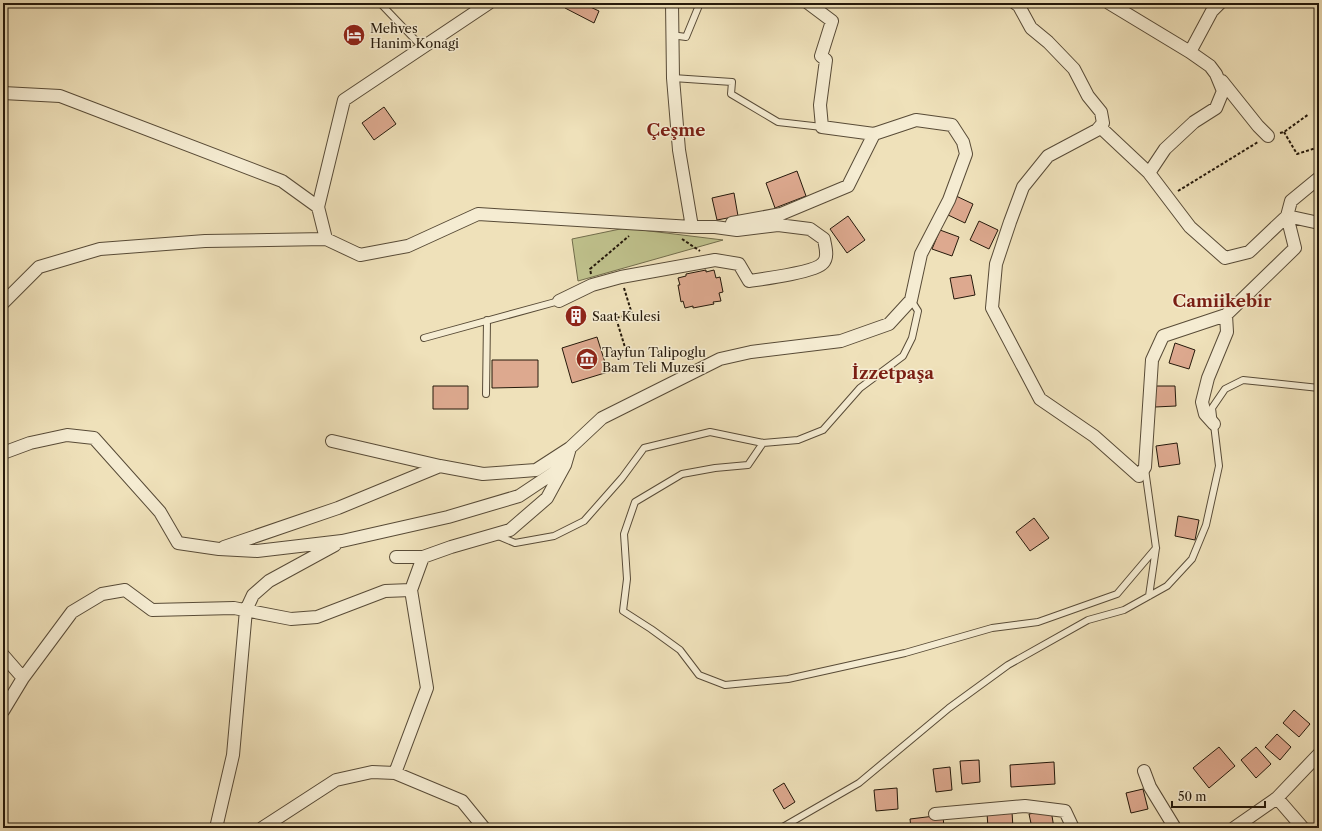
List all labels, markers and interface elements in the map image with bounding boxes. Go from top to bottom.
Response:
place label: Mehves Hanim Konagi [370,20,459,51]
hotel icon: Mehves Hanim Konagi [341,22,367,48]
district label: Çeşme [647,120,705,140]
district label: Camiikebir [1173,291,1272,311]
building icon: Saat Kulesi [563,303,589,329]
place label: Saat Kulesi [592,308,660,324]
place label: Tayfun Talipoglu Bam Teli Muzesi [602,344,706,375]
museum icon: Tayfun Talipoglu Bam Teli Muzesi [574,346,600,372]
district label: İzzetpaşa [852,363,934,383]
scale bar [1172,783,1265,809]
text: 50 m [1178,789,1207,804]

